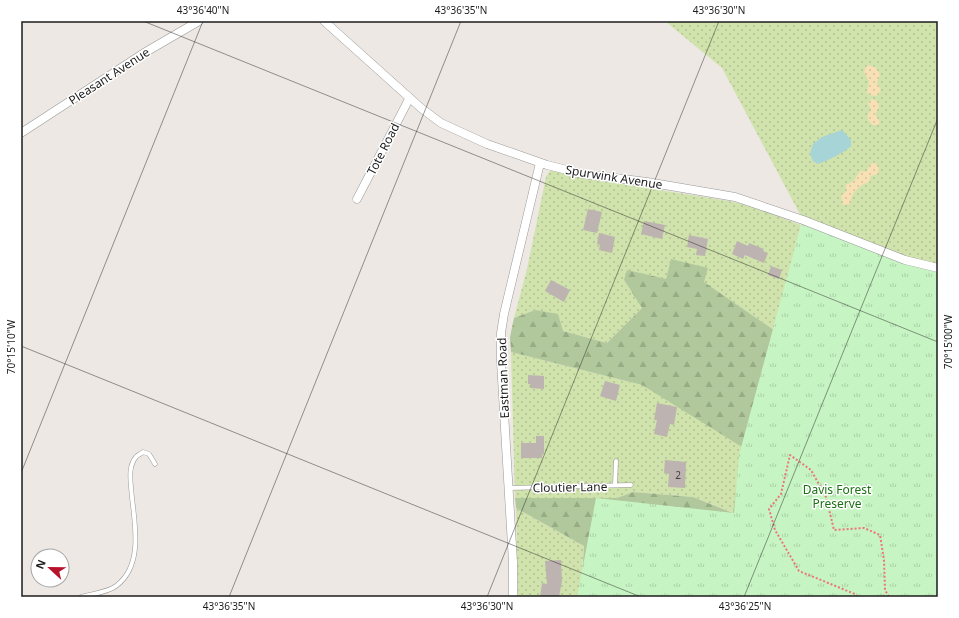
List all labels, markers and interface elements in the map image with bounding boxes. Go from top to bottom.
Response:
text: 43°36'40"N [177,3,229,17]
text: 43°36'35"N [435,3,487,17]
text: 43°36'30"N [693,3,745,17]
street label: Pleasant Avenue [65,43,153,109]
street label: Tote Road [363,120,403,178]
street label: Spurwink Avenue [564,161,664,193]
text: 70°15'00"W [941,314,955,369]
text: 70°15'10"W [4,319,18,374]
street label: Eastman Road [493,337,513,419]
house number: 2 [675,468,681,482]
street label: Cloutier Lane [532,478,608,496]
park label: Davis Forest Preserve [803,481,872,512]
north arrow [30,548,70,588]
text: N [32,557,49,571]
text: 43°36'35"N [203,599,255,613]
text: 43°36'30"N [461,599,513,613]
text: 43°36'25"N [719,599,771,613]

